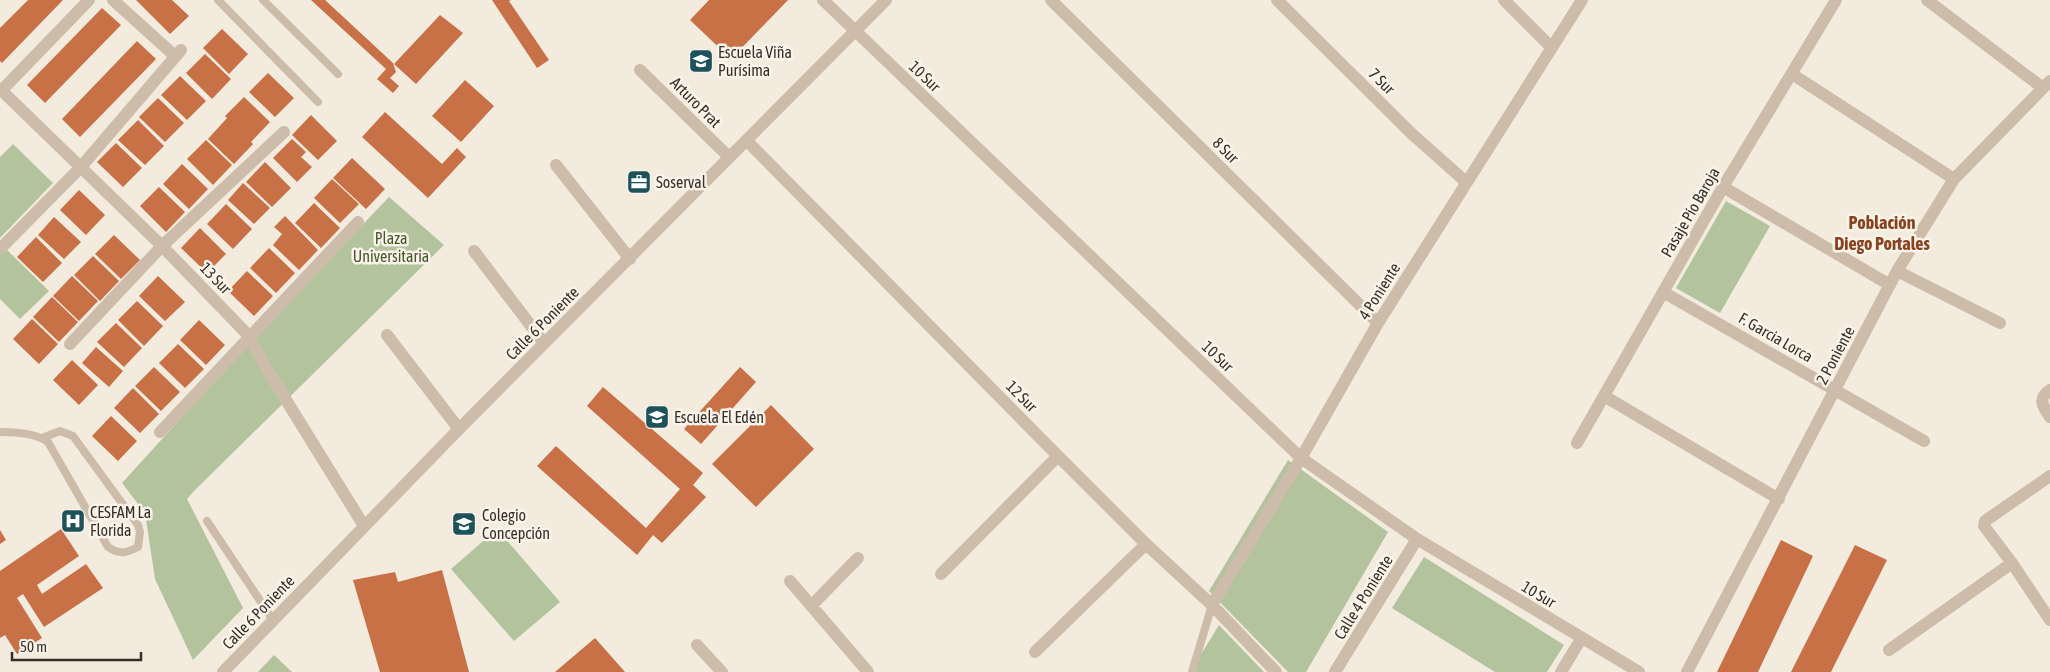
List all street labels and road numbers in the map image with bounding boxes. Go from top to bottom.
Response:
street label: 10 Sur [906,57,945,95]
street label: 7 Sur [1365,64,1399,98]
street label: Arturo Prat [667,73,725,131]
street label: 8 Sur [1209,133,1243,167]
street label: Pasaje Pío Baroja [1657,164,1724,261]
street label: 13 Sur [197,259,235,298]
street label: 4 Poniente [1355,259,1403,323]
street label: Calle 6 Poniente [502,283,582,363]
street label: F. Garcia Lorca [1736,309,1816,365]
street label: 2 Poniente [1812,323,1858,387]
street label: 10 Sur [1199,337,1238,375]
street label: 12 Sur [1003,377,1041,415]
street label: Calle 4 Poniente [1330,552,1396,642]
street label: Calle 6 Poniente [218,571,298,653]
street label: 10 Sur [1519,577,1559,611]

